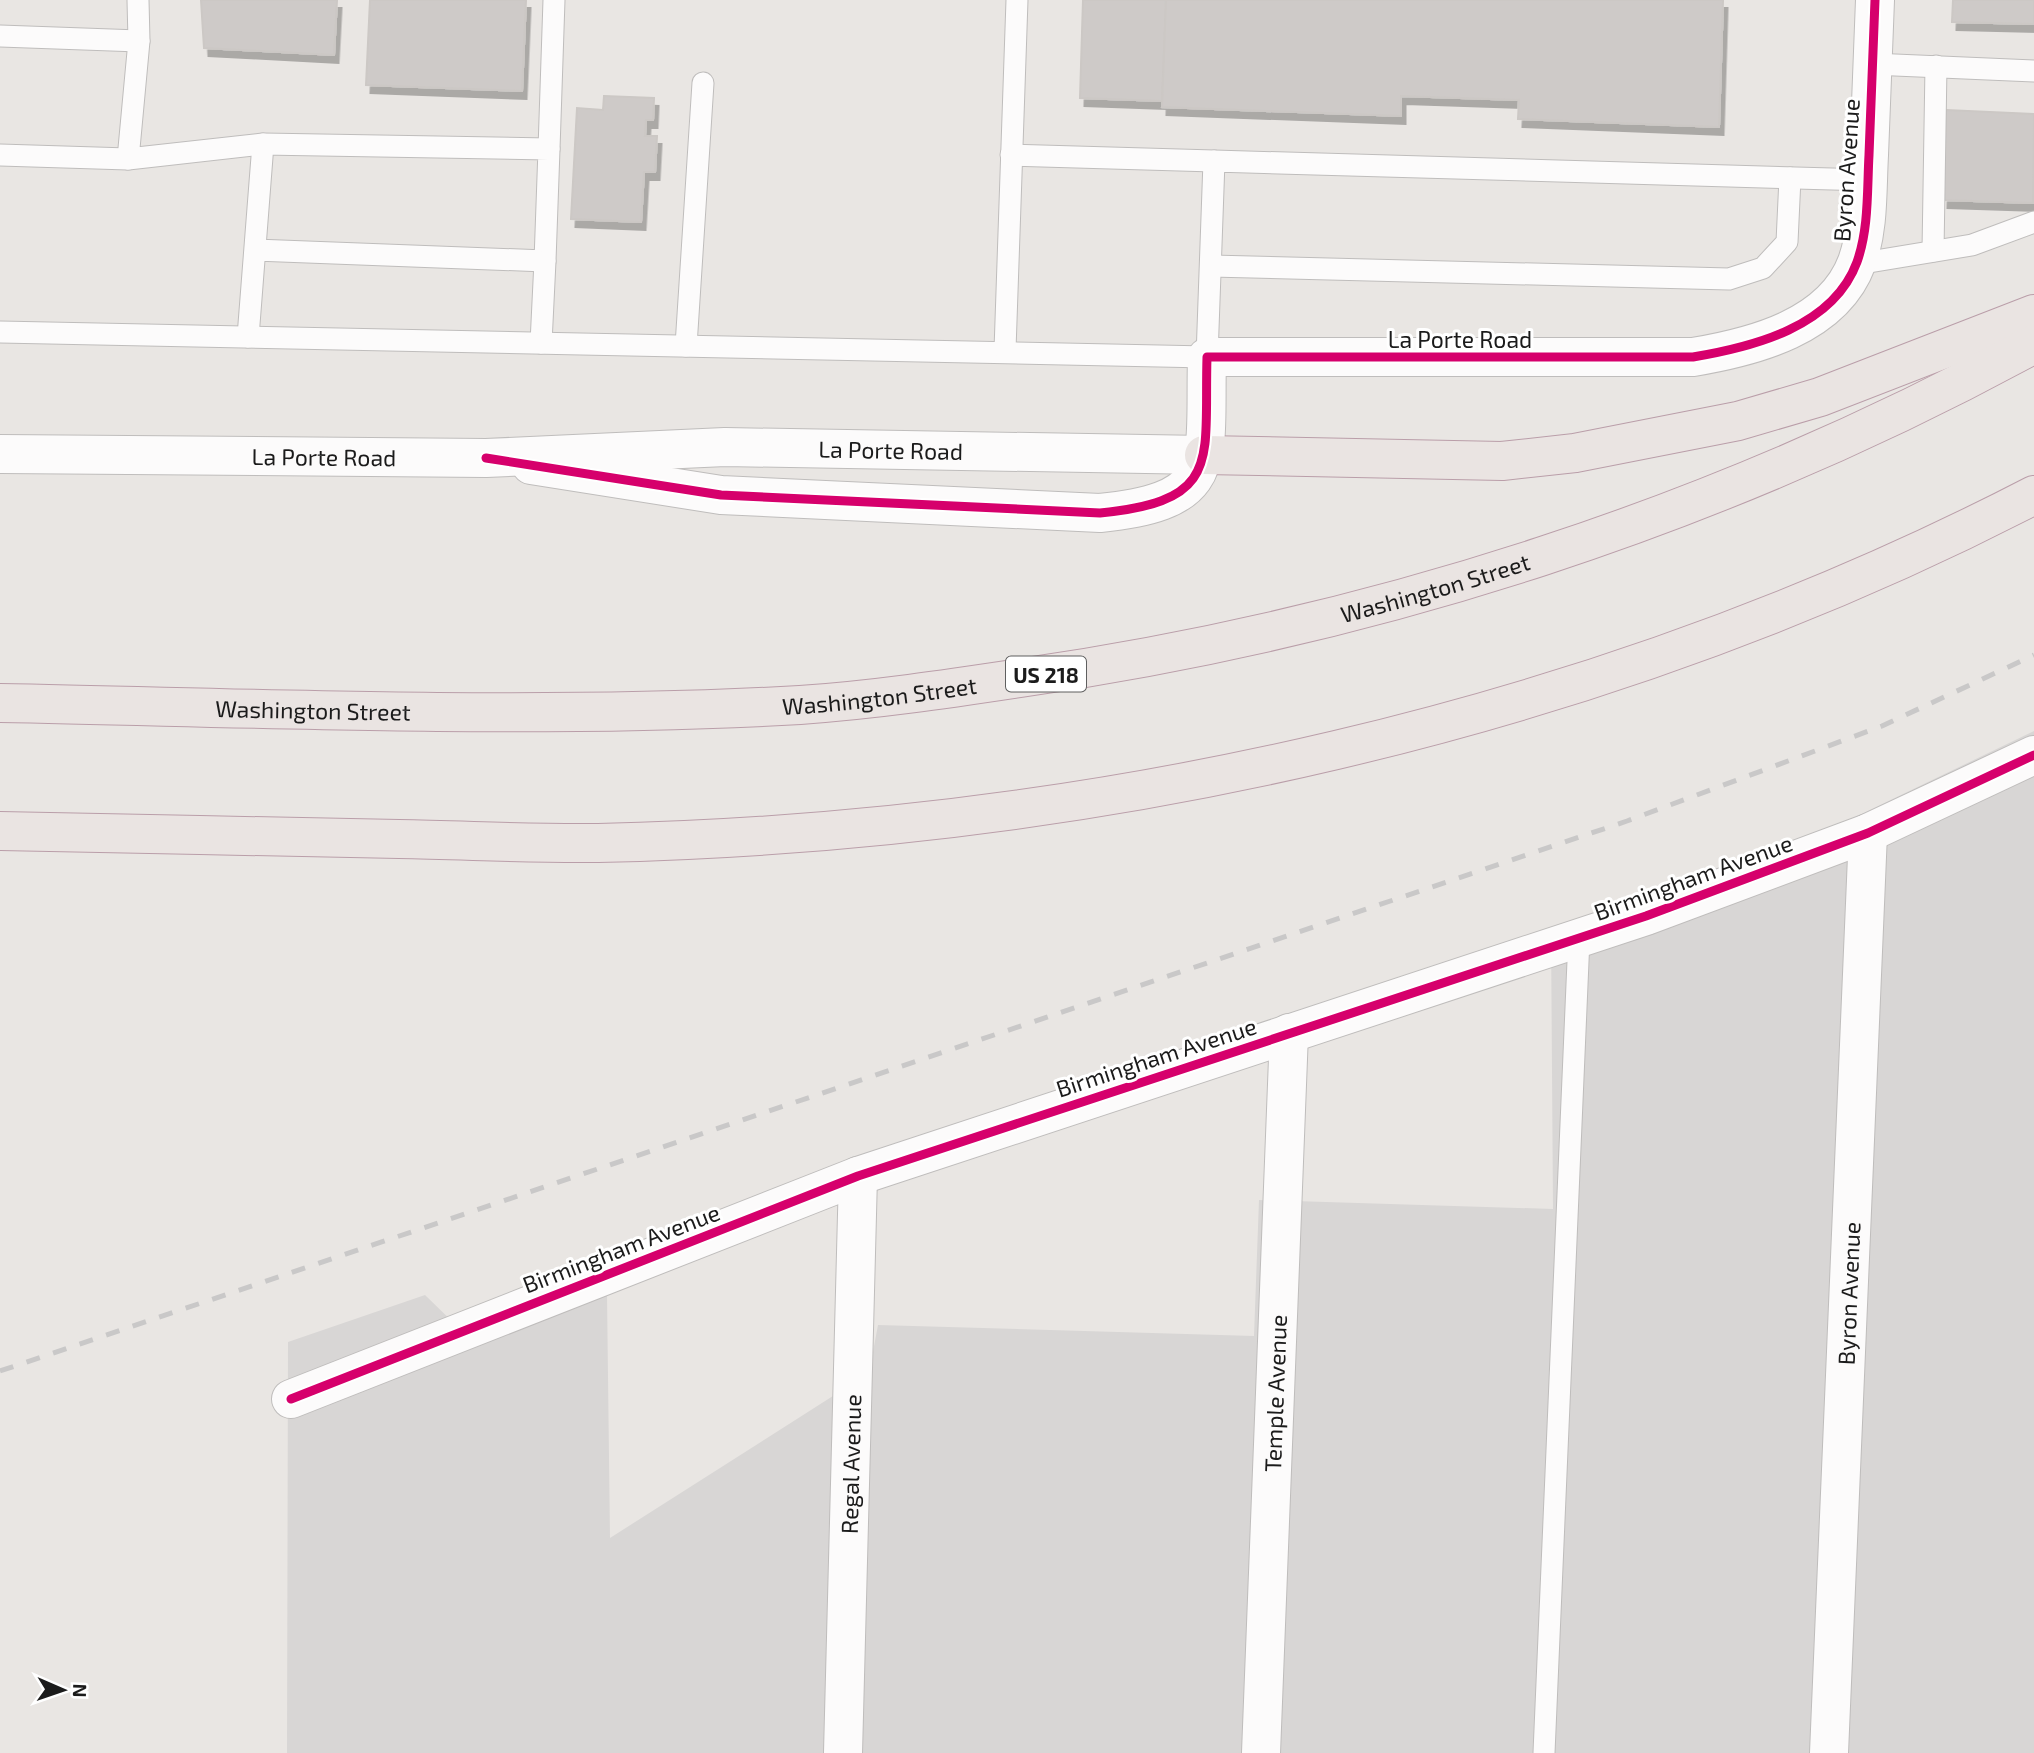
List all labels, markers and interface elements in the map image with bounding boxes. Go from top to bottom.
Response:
street label: Byron Avenue [1827,97,1865,243]
street label: La Porte Road [1388,325,1532,353]
street label: La Porte Road [818,435,963,465]
street label: La Porte Road [252,442,396,471]
street label: Washington Street [1337,547,1533,628]
road number: US 218 [1006,656,1086,692]
street label: Washington Street [781,671,979,720]
street label: Washington Street [215,694,411,726]
street label: Birmingham Avenue [1590,828,1796,926]
street label: Birmingham Avenue [1052,1011,1260,1103]
street label: Birmingham Avenue [518,1197,724,1299]
street label: Byron Avenue [1831,1221,1866,1366]
street label: Temple Avenue [1258,1314,1292,1473]
street label: Regal Avenue [835,1394,866,1534]
north arrow [28,1655,98,1725]
text: N [69,1683,92,1698]

